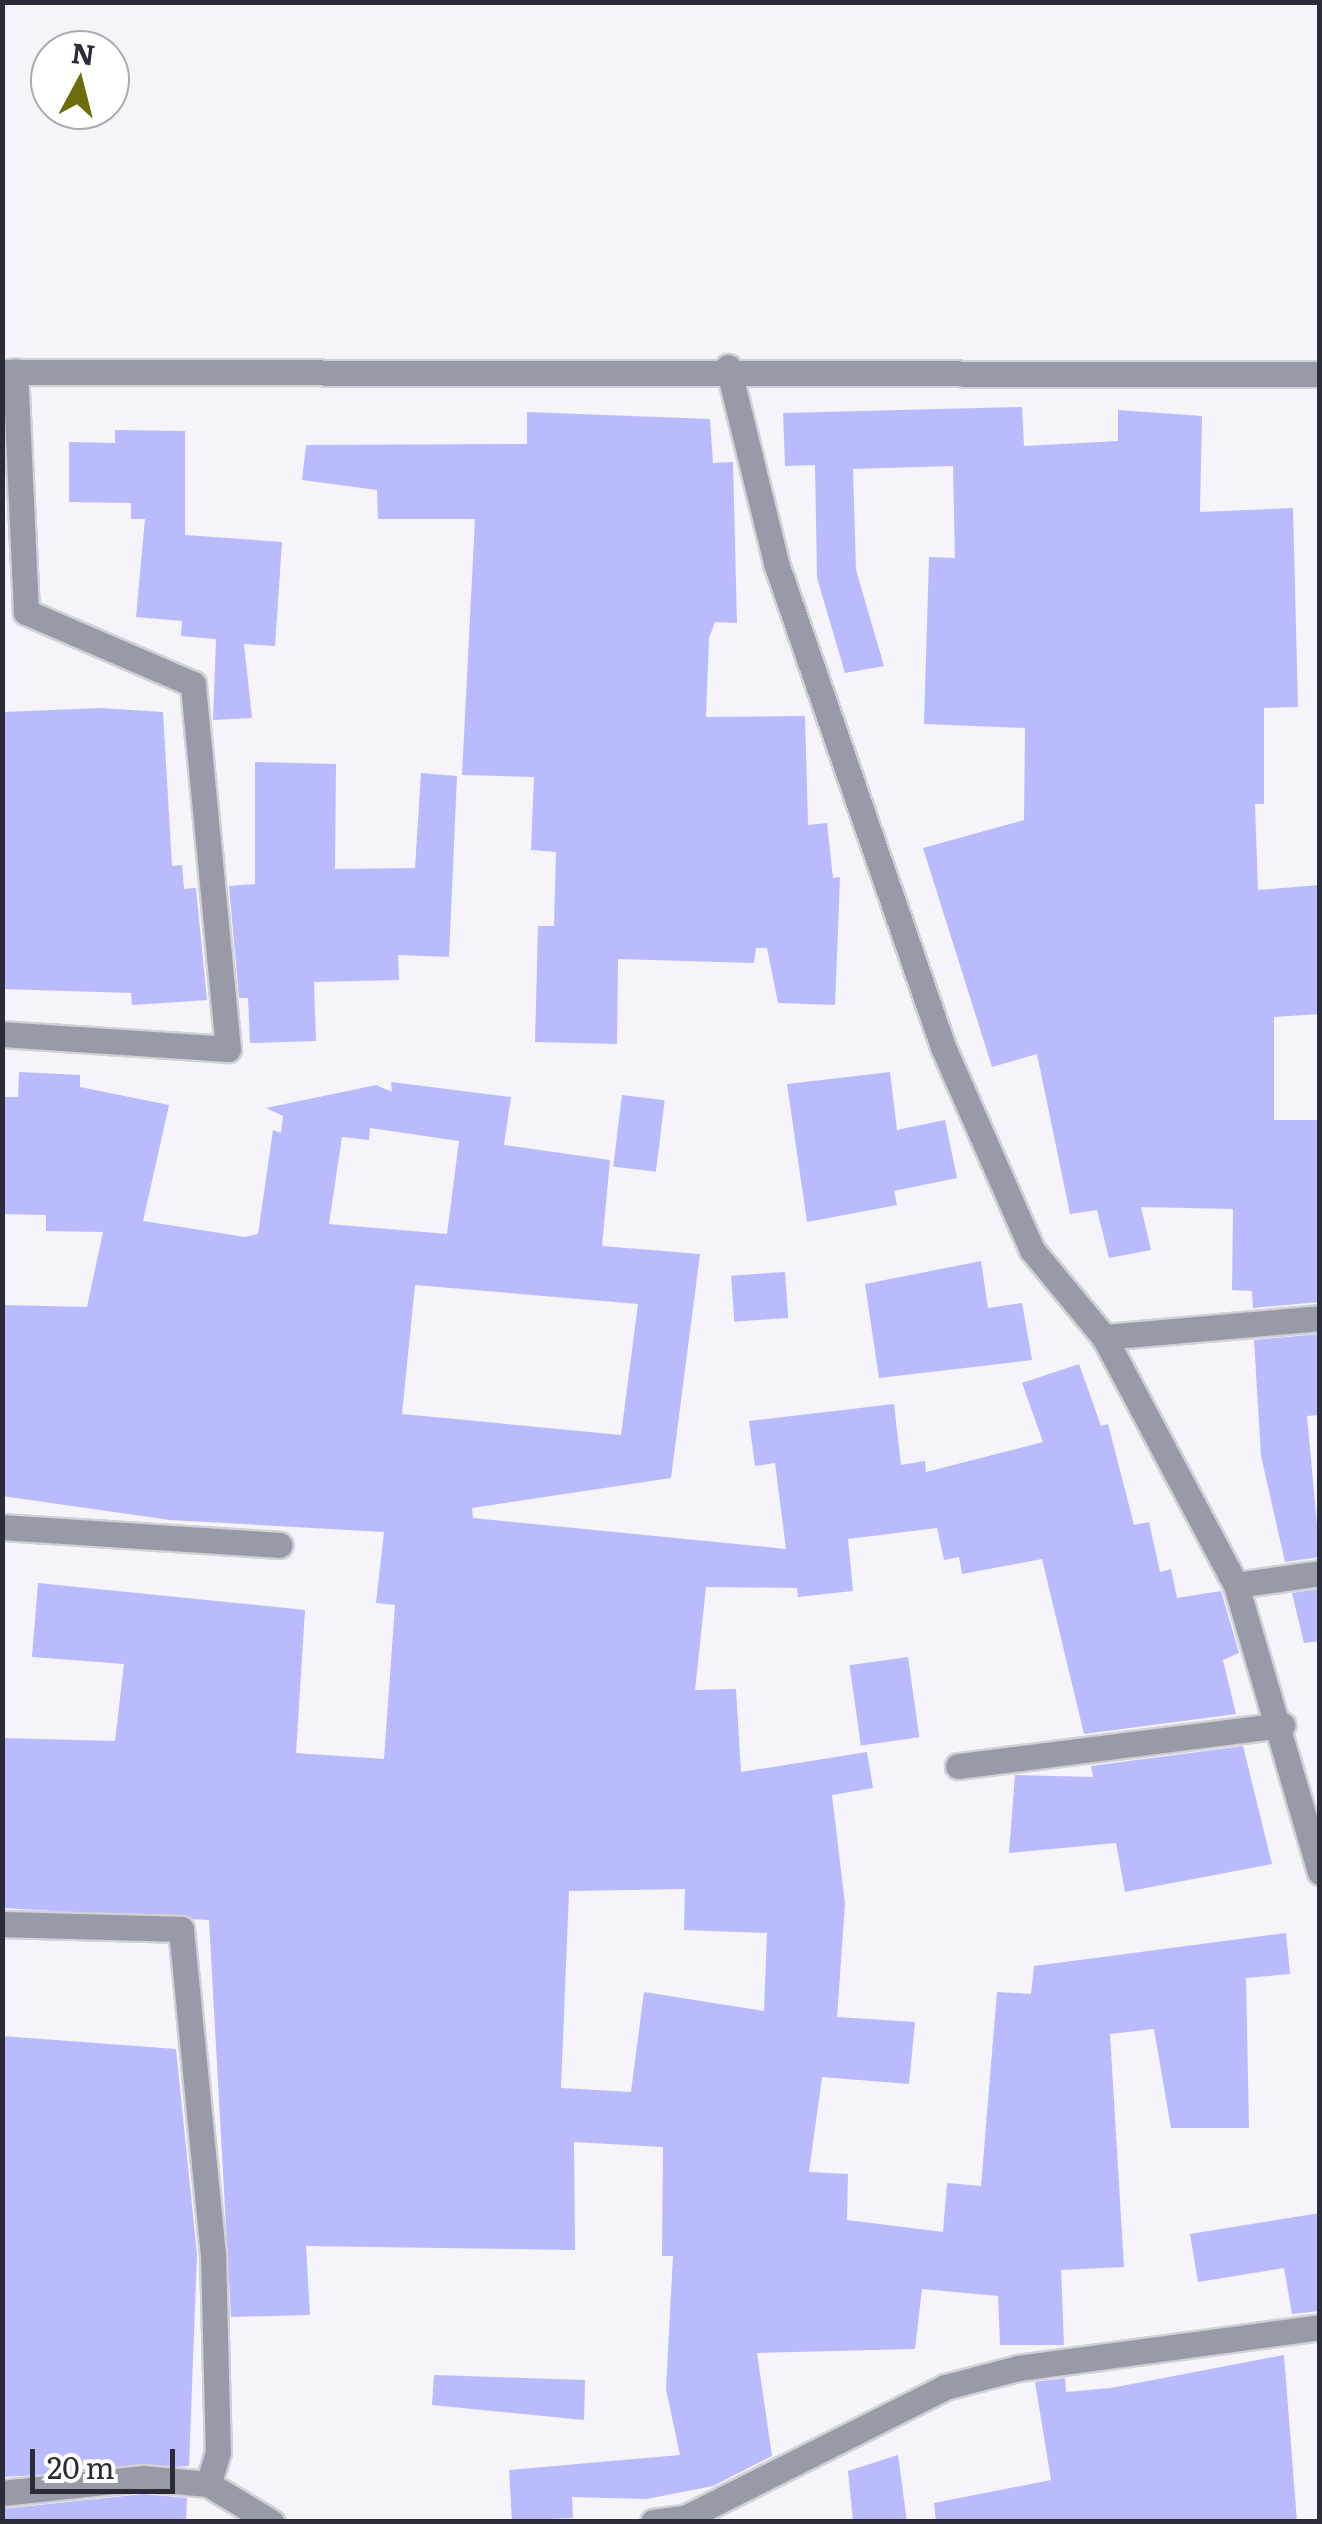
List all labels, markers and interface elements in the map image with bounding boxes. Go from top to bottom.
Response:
north arrow [30,30,130,130]
text: N [69,30,98,74]
scale bar [35,2429,180,2491]
text: 20 m [47,2444,115,2488]

